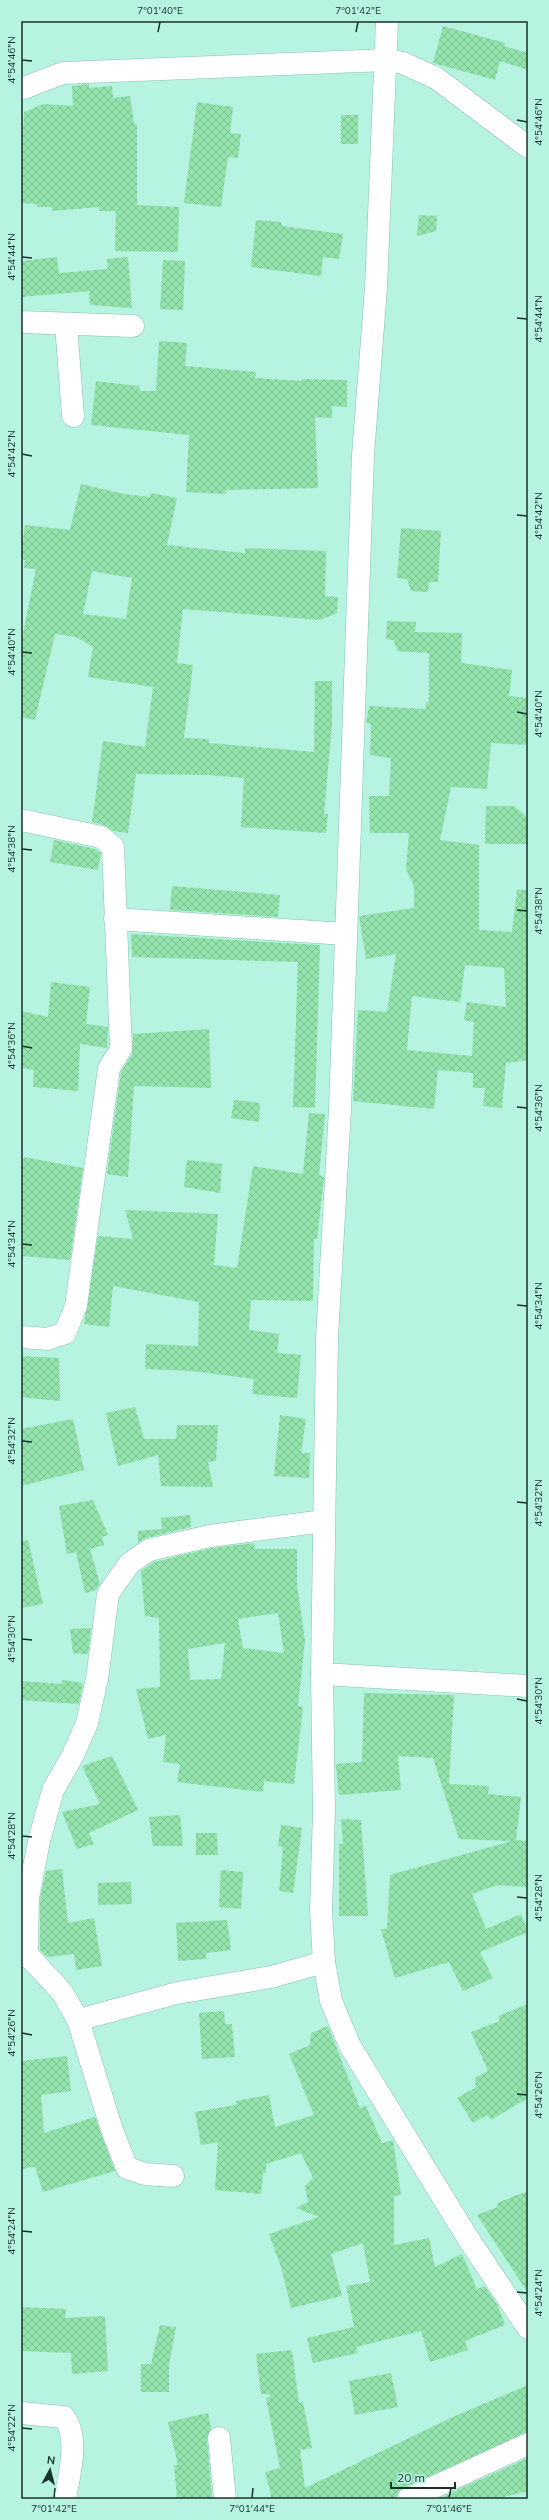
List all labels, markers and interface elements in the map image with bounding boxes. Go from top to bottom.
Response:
text: 7°01'40"E [137,4,183,17]
text: 7°01'42"E [335,4,381,17]
text: 4°54'46"N [5,36,18,84]
text: 4°54'46"N [532,98,545,146]
text: 4°54'44"N [5,233,18,281]
text: 4°54'44"N [532,295,545,343]
text: 4°54'42"N [5,430,18,478]
text: 4°54'42"N [532,492,545,540]
text: 4°54'40"N [5,628,18,676]
text: 4°54'40"N [532,690,545,738]
text: 4°54'38"N [5,825,18,873]
text: 4°54'38"N [532,887,545,935]
text: 4°54'36"N [5,1022,18,1070]
text: 4°54'36"N [532,1084,545,1132]
text: 4°54'34"N [5,1220,18,1268]
text: 4°54'34"N [532,1282,545,1330]
text: 4°54'32"N [5,1417,18,1465]
text: 4°54'32"N [532,1479,545,1527]
text: 4°54'30"N [5,1615,18,1663]
text: 4°54'30"N [532,1677,545,1725]
text: 4°54'28"N [5,1812,18,1860]
text: 4°54'28"N [532,1874,545,1922]
text: 4°54'26"N [5,2009,18,2057]
text: 4°54'26"N [532,2071,545,2119]
text: 4°54'24"N [5,2207,18,2255]
text: 4°54'24"N [532,2269,545,2317]
text: 4°54'22"N [5,2404,18,2452]
north arrow [30,2450,70,2490]
text: N [46,2453,56,2468]
scale bar [391,2464,455,2490]
text: 20 m [397,2470,425,2485]
text: 7°01'42"E [31,2502,77,2515]
text: 7°01'44"E [229,2502,275,2515]
text: 7°01'46"E [426,2502,472,2515]

